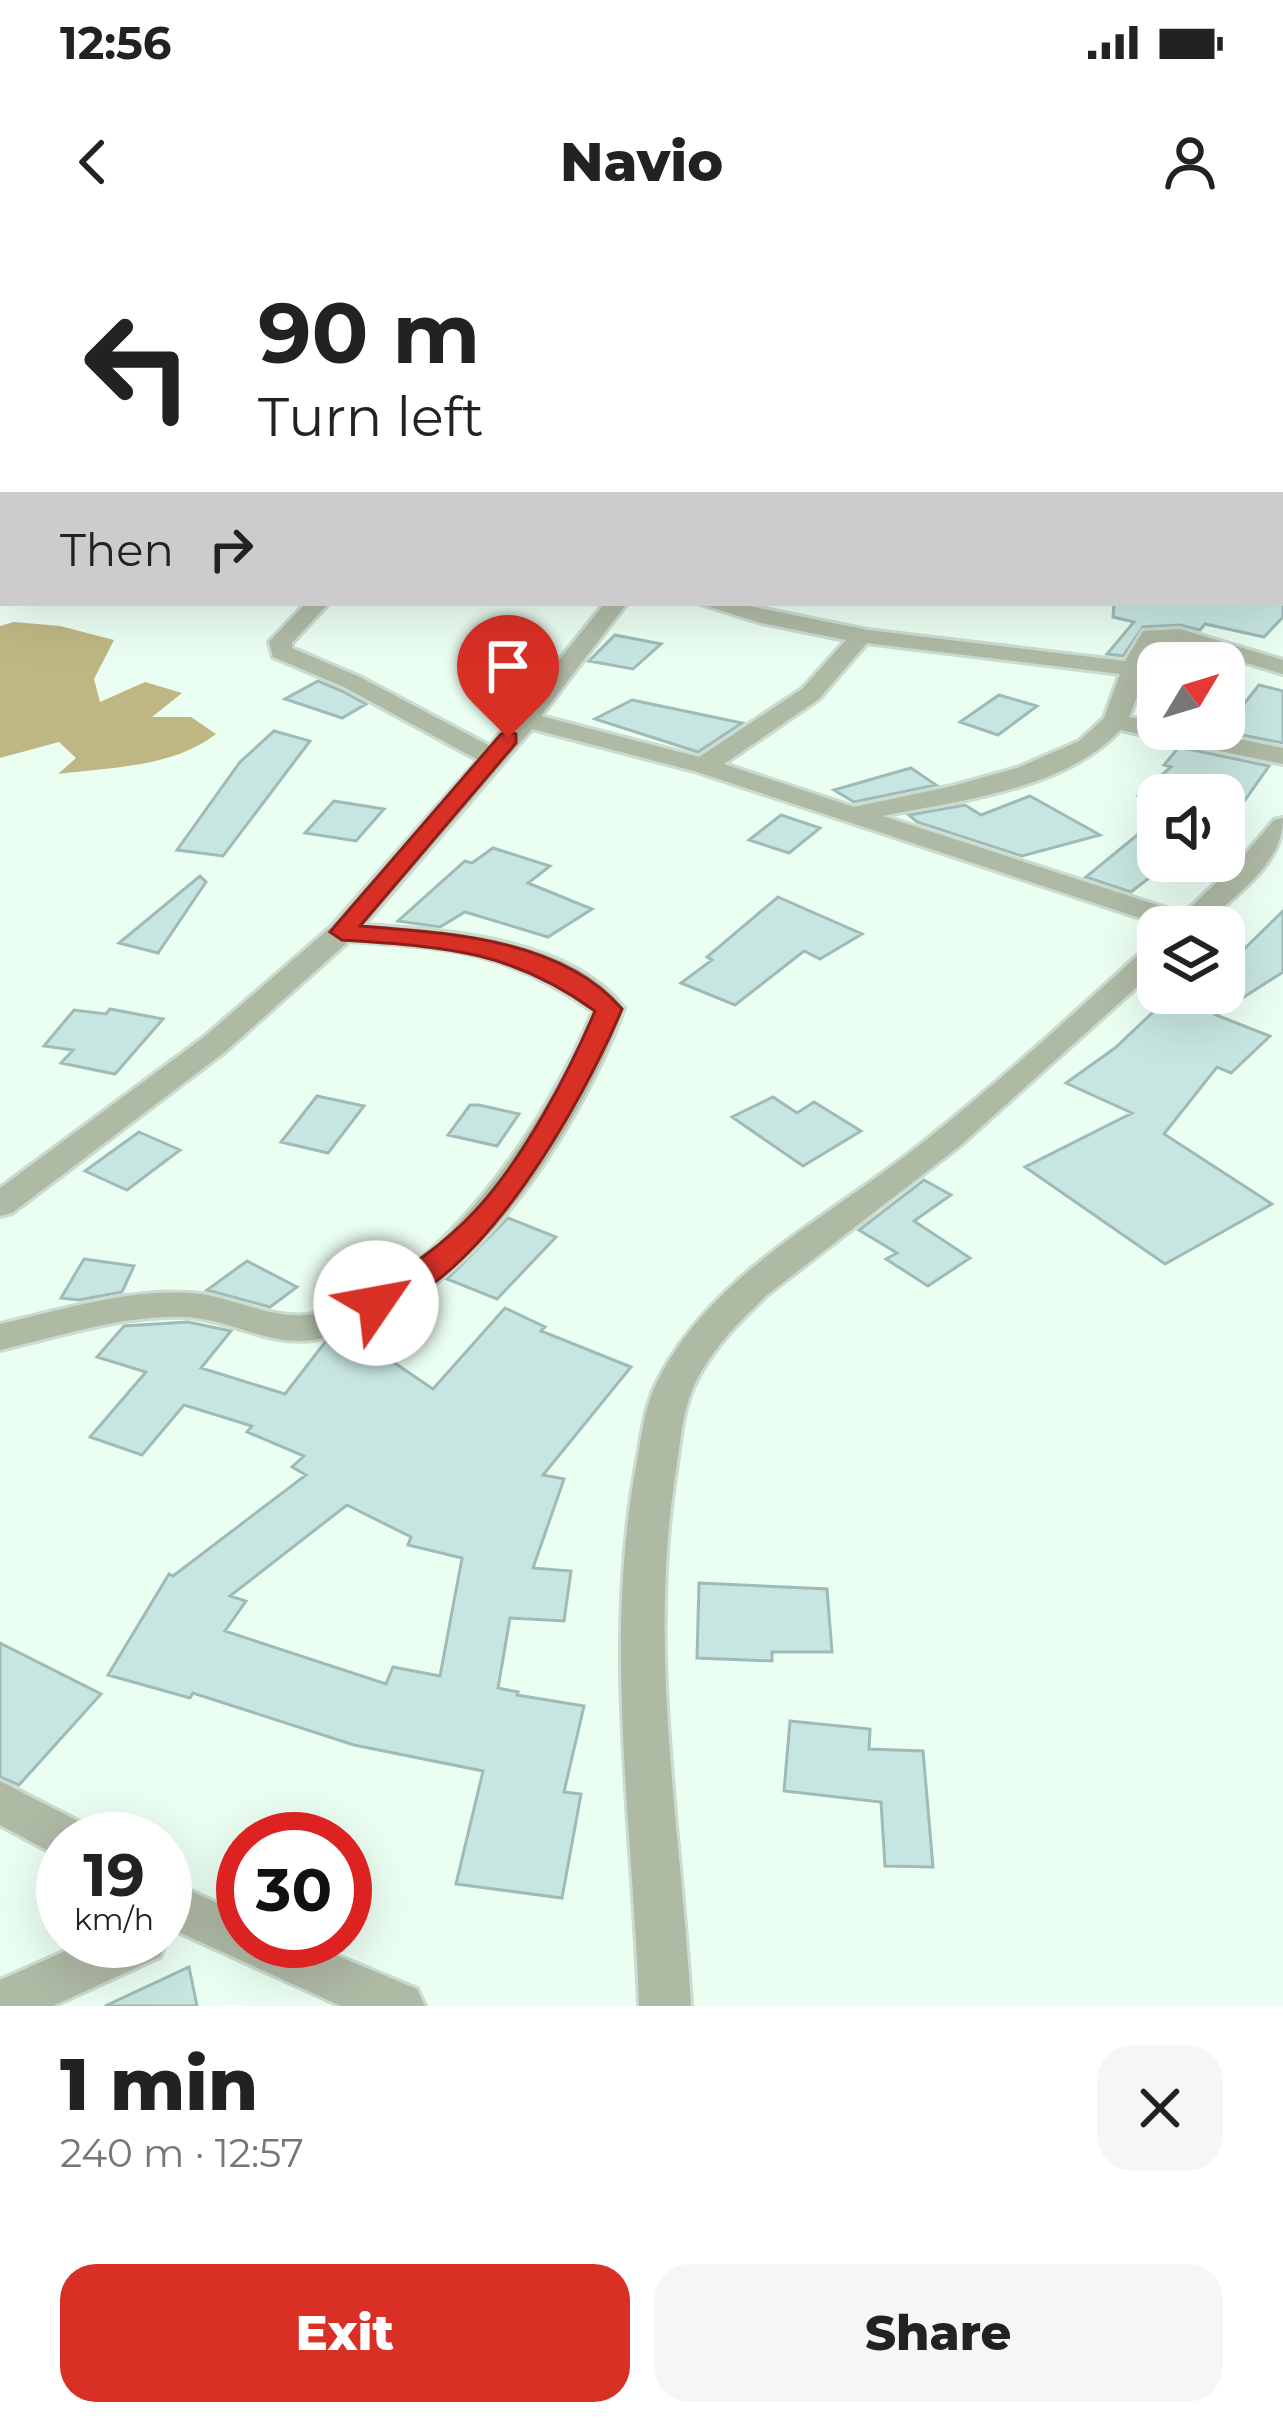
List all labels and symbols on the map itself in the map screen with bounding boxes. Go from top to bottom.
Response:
pin [457,615,559,738]
north arrow [1137,642,1245,750]
position arrow [313,1240,439,1366]
speed limit sign: 30 [216,1812,372,1968]

